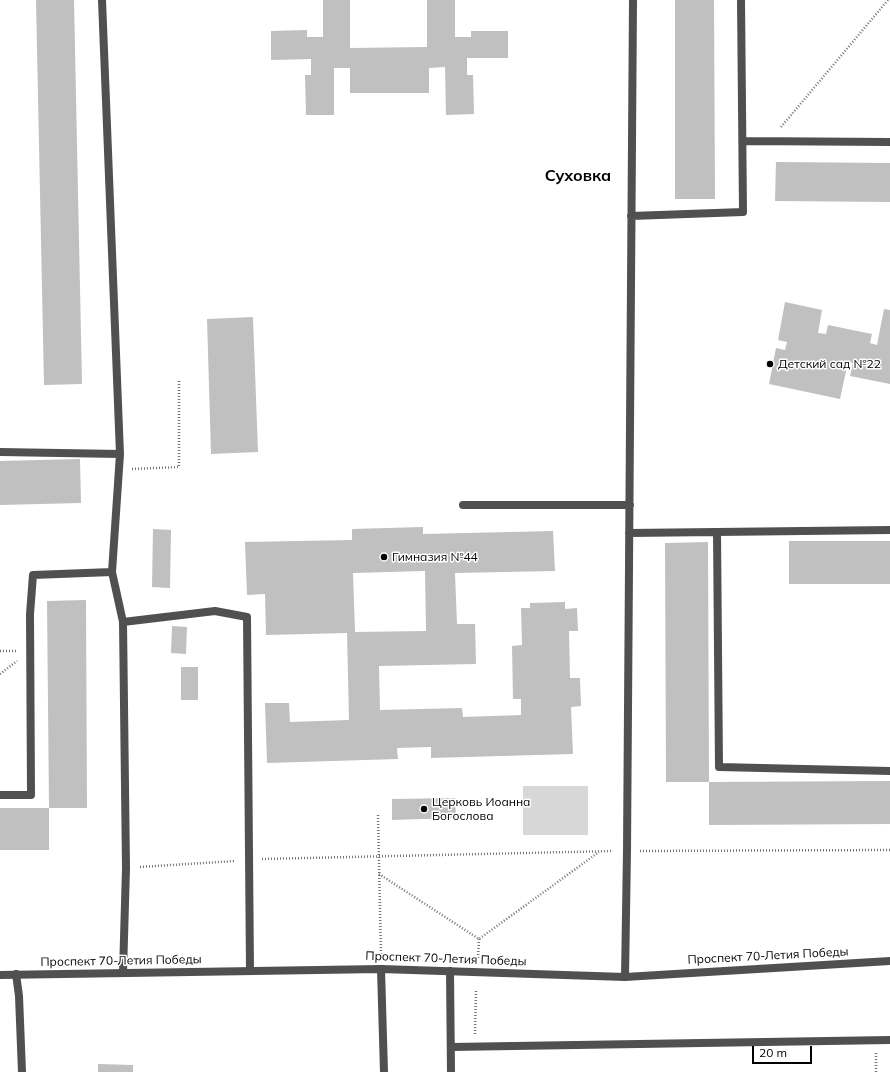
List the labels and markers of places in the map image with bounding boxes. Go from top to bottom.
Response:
place label: Детский сад №22 [778,357,881,371]
marker: Детский сад №22 [765,359,775,369]
place label: Гимназия №44 [392,550,478,564]
marker: Гимназия №44 [379,552,389,562]
place label: Церковь Иоанна Богослова [432,795,530,823]
marker: Церковь Иоанна Богослова [419,804,429,814]

